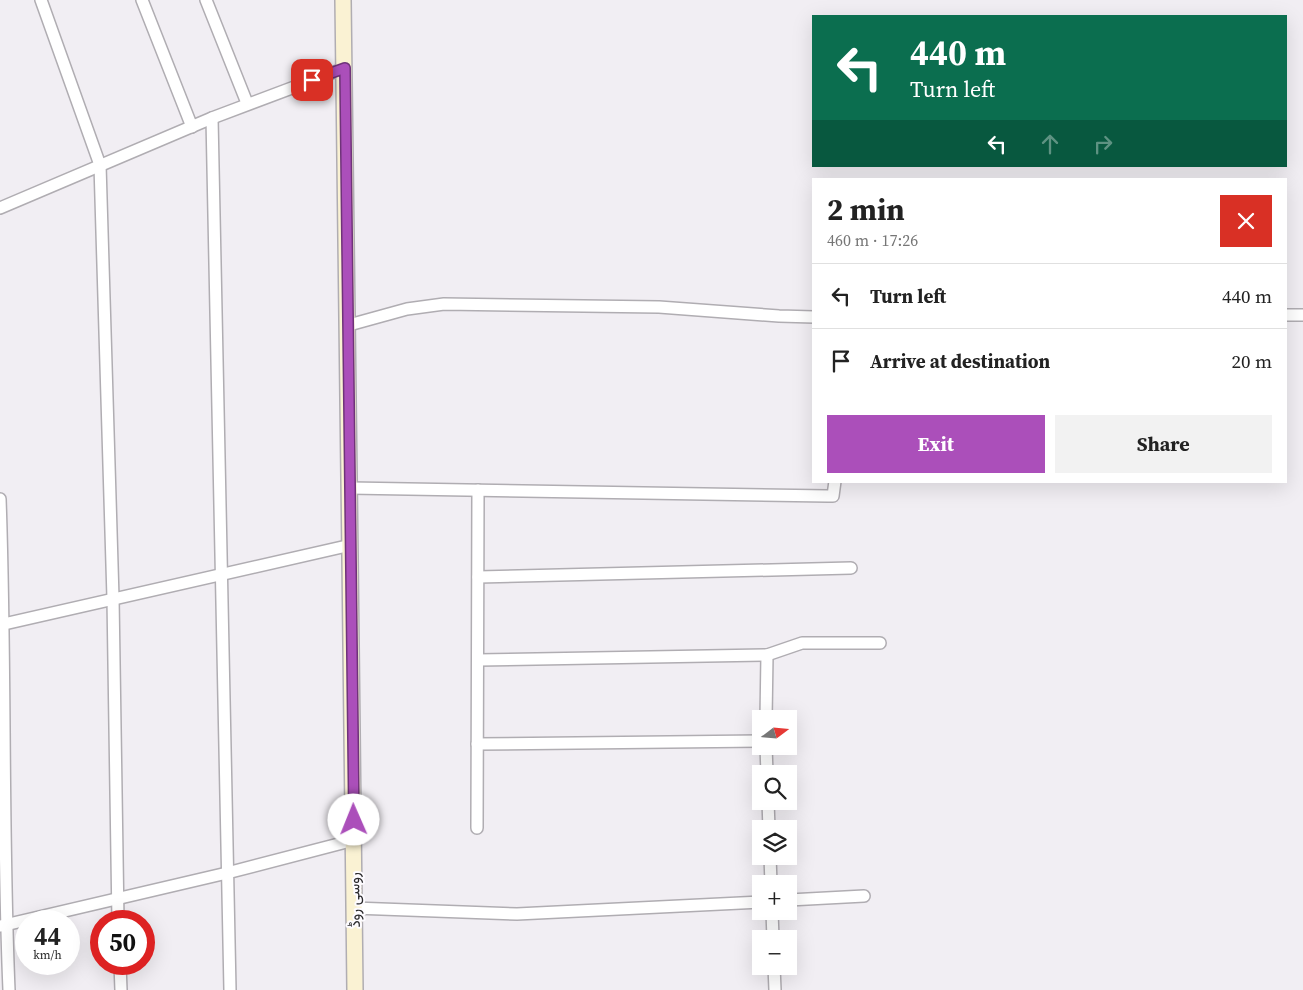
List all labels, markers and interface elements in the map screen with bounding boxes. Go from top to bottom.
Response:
text: 440 m [910,29,1006,77]
icon: left [827,35,892,100]
pin [291,59,333,101]
icon: arrive [298,66,326,94]
text: Turn left [910,74,995,104]
icon: left [983,130,1011,158]
icon: ahead [1036,130,1064,158]
icon: right [1089,130,1117,158]
text: 2 min [827,189,905,230]
button: close [1220,195,1272,247]
text: 460 m · 17:26 [827,229,918,251]
icon: left [827,282,855,310]
text: Turn left [870,283,946,309]
text: 440 m [1222,283,1272,309]
icon: arrive [827,347,855,375]
text: Arrive at destination [870,348,1050,374]
text: 20 m [1231,348,1272,374]
button: Exit [827,415,1045,473]
button: Share [1055,415,1272,473]
north arrow [752,710,798,755]
map controls [752,710,797,975]
button: search [752,765,797,810]
position arrow [327,793,379,845]
button: layers [752,820,797,865]
street label: روسی روڈ [343,872,365,928]
button: + [752,875,797,920]
speed limit sign: 50 [90,910,155,975]
text: 44 [34,919,61,953]
button: − [752,930,797,975]
text: km/h [33,947,62,963]

